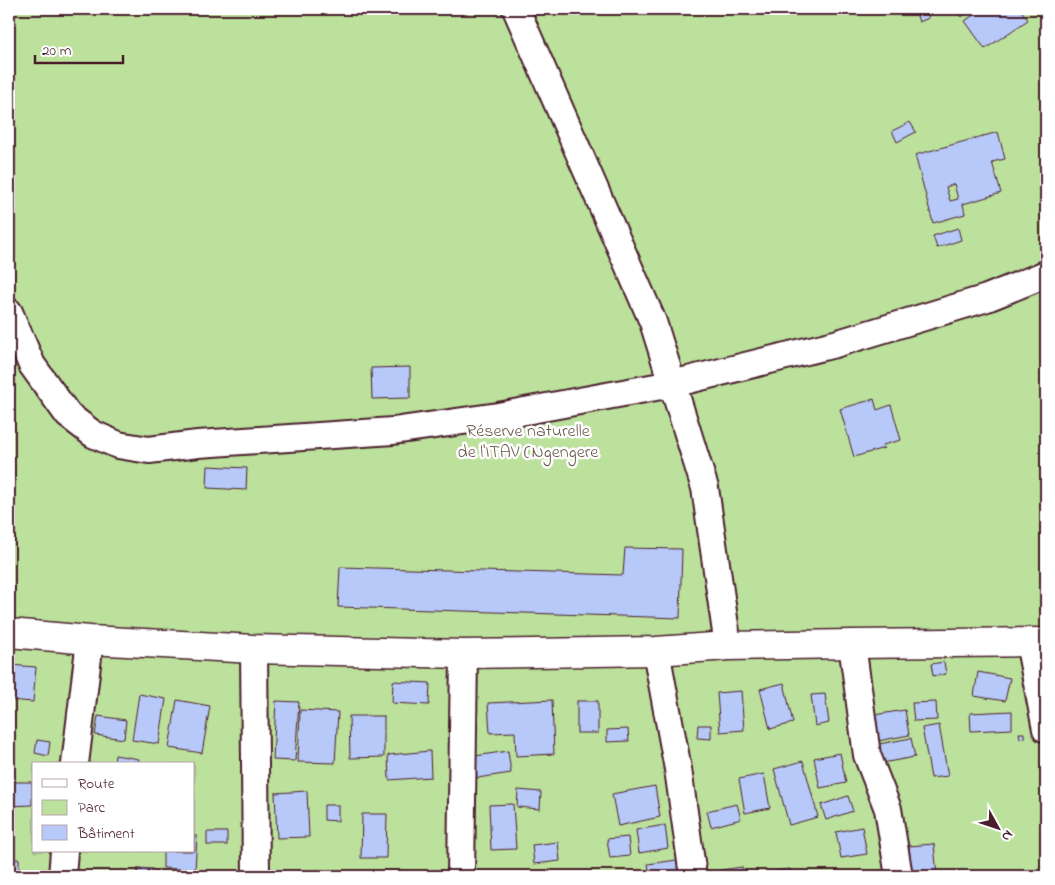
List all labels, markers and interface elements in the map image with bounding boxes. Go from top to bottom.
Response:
scale bar [35,32,122,64]
text: 20 m [42,40,72,62]
park label: Réserve naturelle de l'ITAV (Ngengere [458,419,599,467]
legend [32,762,195,852]
text: Route [78,773,115,795]
text: Parc [78,797,106,819]
north arrow [972,802,1022,852]
text: Bâtiment [77,823,135,845]
text: N [996,825,1018,846]

